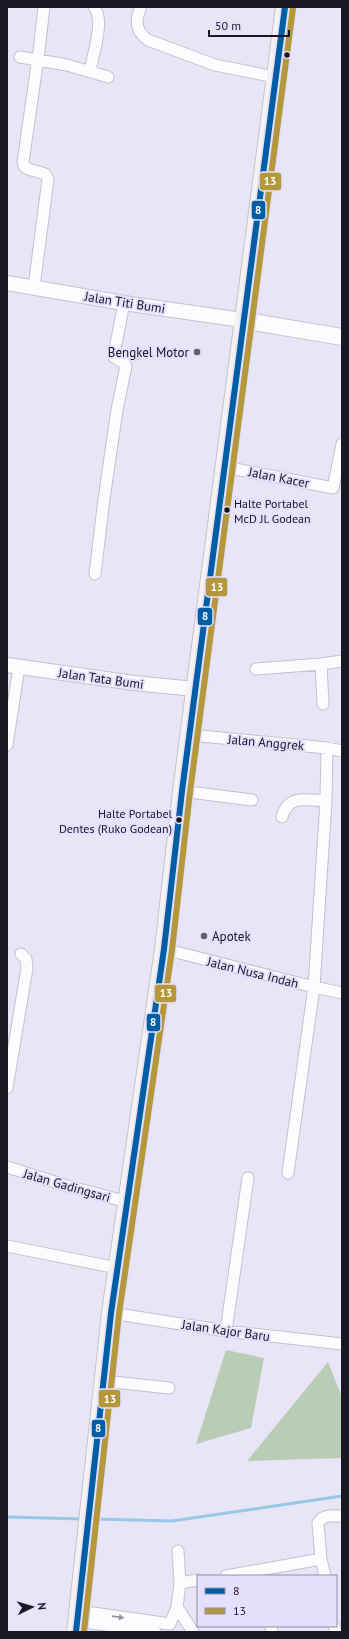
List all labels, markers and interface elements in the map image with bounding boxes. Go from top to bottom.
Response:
scale bar [209,12,289,38]
text: 50 m [215,18,241,33]
unlabelled marker [282,50,292,60]
line badge: 13 [259,172,282,191]
text: 13 [264,174,276,188]
line badge: 8 [251,200,266,220]
text: 8 [255,203,261,217]
street label: Jalan Titi Bumi [82,288,166,317]
place label: Bengkel Motor [108,344,190,361]
marker: Bengkel Motor [192,347,202,357]
street label: Jalan Kacer [246,463,311,492]
place label: Halte Portabel McD Jl. Godean [234,496,311,526]
marker: Halte Portabel McD Jl. Godean [222,505,232,515]
line badge: 13 [205,577,228,597]
text: 13 [211,580,223,594]
line badge: 8 [197,607,213,626]
text: 8 [202,609,208,623]
street label: Jalan Tata Bumi [56,664,145,693]
street label: Jalan Anggrek [226,731,306,754]
place label: Halte Portabel Dentes (Ruko Godean) [59,806,172,836]
marker: Halte Portabel Dentes (Ruko Godean) [174,815,184,825]
place label: Apotek [212,928,251,945]
marker: Apotek [199,931,209,941]
street label: Jalan Nusa Indah [204,953,300,992]
line badge: 13 [154,984,177,1003]
text: 13 [160,986,172,1000]
line badge: 8 [146,1013,161,1032]
text: 8 [150,1015,156,1029]
street label: Jalan Gadingsari [20,1165,112,1206]
street label: Jalan Kajor Baru [180,1316,271,1345]
line badge: 13 [98,1389,121,1408]
text: 13 [104,1392,116,1406]
line badge: 8 [91,1419,106,1438]
text: 8 [95,1421,101,1435]
legend [197,1575,337,1627]
text: 8 [233,1583,240,1598]
north arrow [12,1587,52,1627]
text: N [35,1602,49,1610]
text: 13 [233,1603,246,1618]
one-way arrow [112,1614,124,1620]

